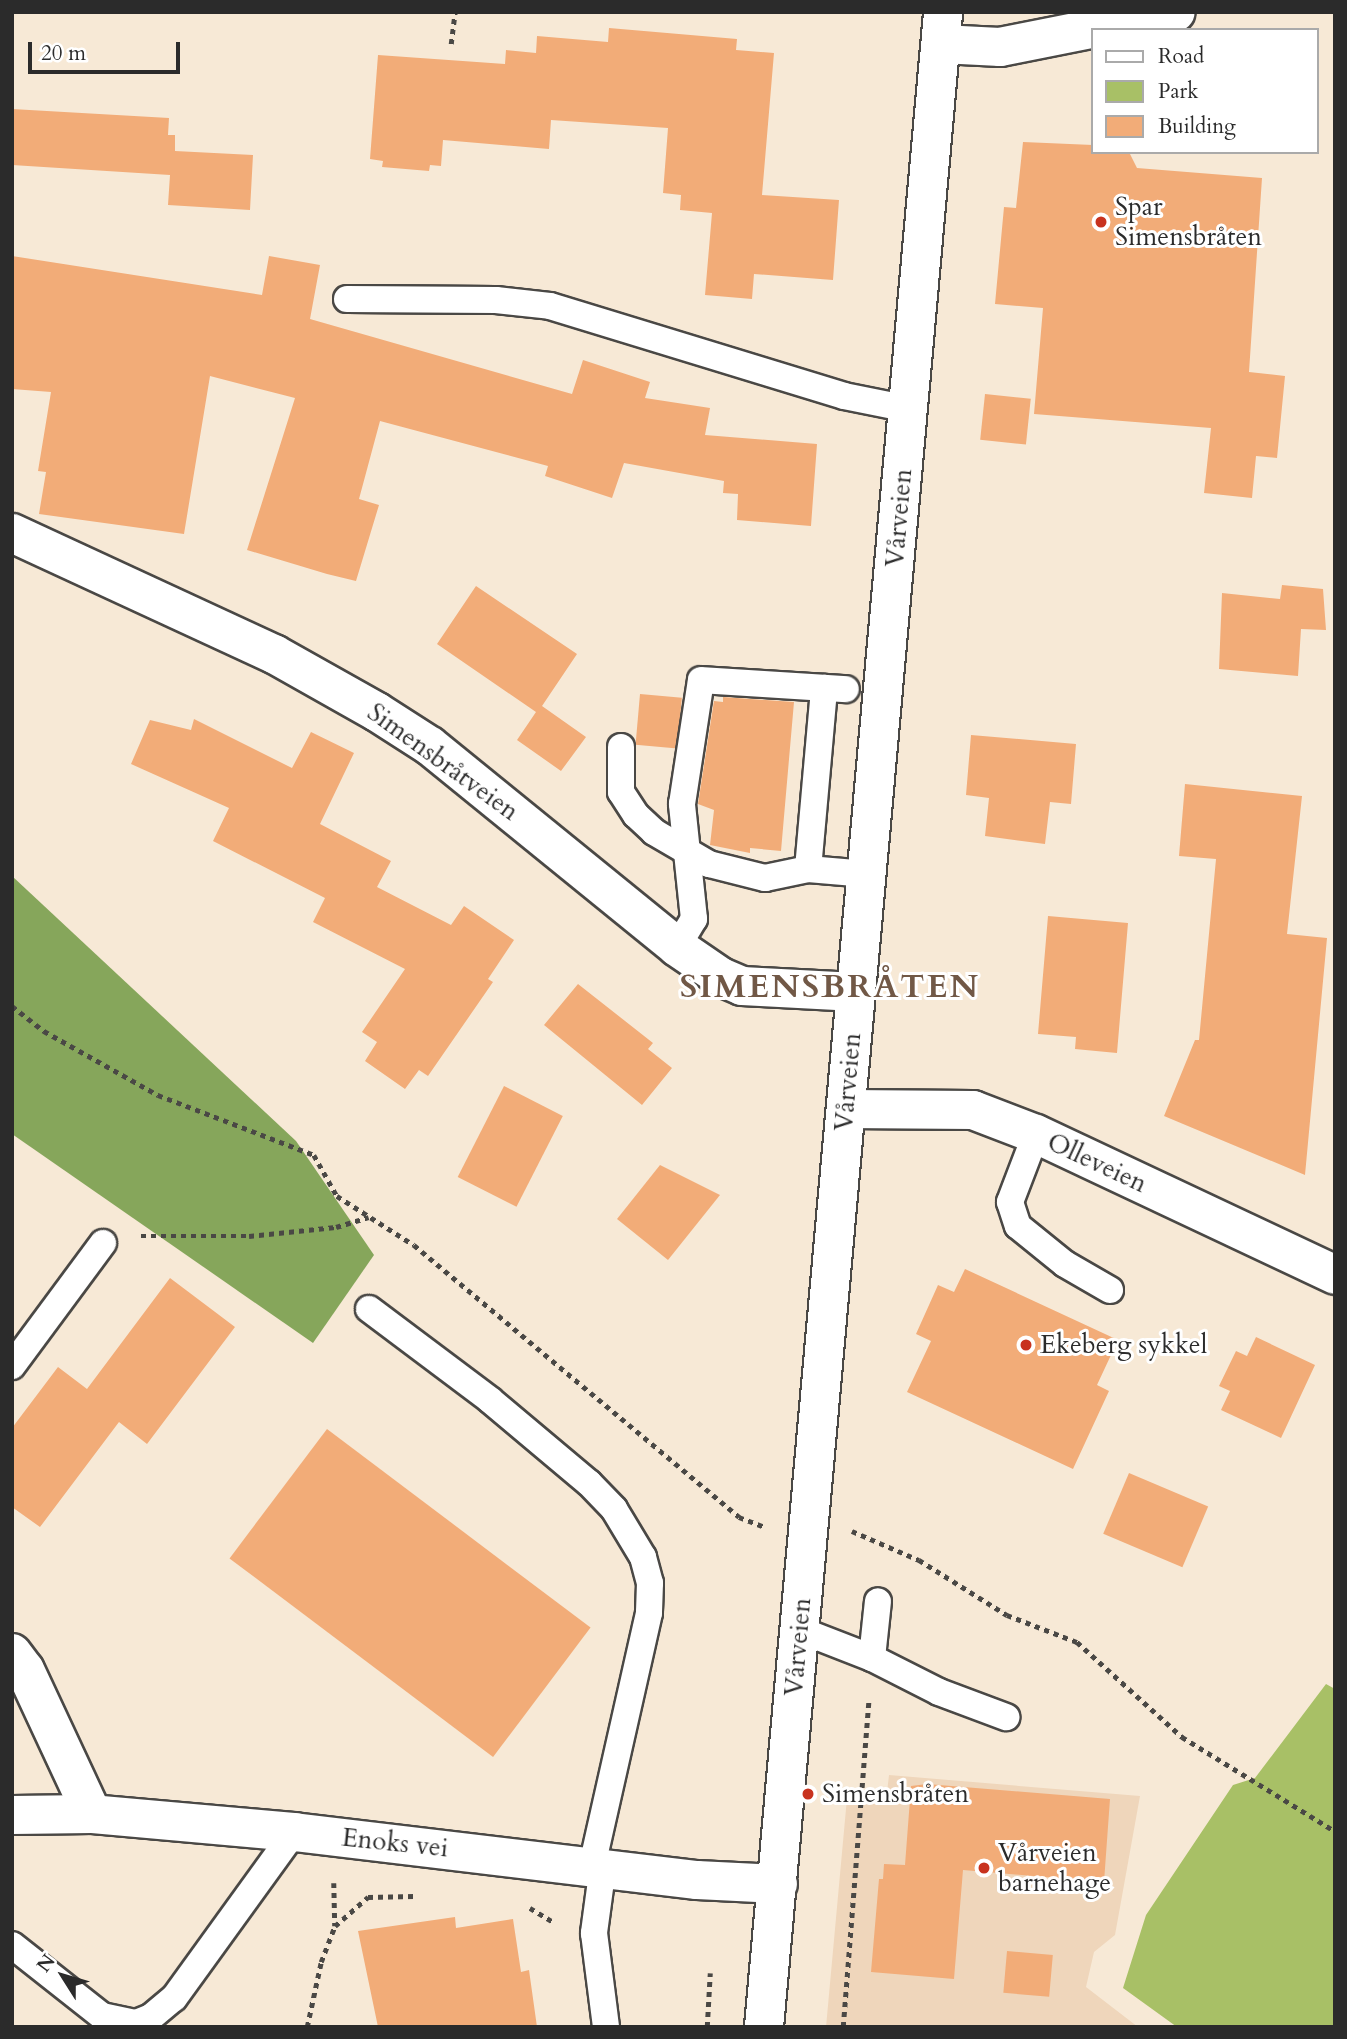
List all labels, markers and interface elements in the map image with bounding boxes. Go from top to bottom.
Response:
scale bar [32,28,184,72]
legend [1092,28,1319,154]
text: 20 m [41,39,86,68]
text: Road [1158,42,1204,71]
text: Park [1158,77,1198,106]
text: Building [1158,112,1236,141]
place label: Spar Simensbråten [1115,191,1262,252]
marker: Spar Simensbråten [1093,214,1109,230]
street label: Vårveien [879,467,919,569]
street label: Simensbråtveien [361,697,525,827]
district label: SIMENSBRÅTEN [681,967,979,1007]
street label: Vårveien [828,1031,868,1133]
street label: Olleveien [1042,1126,1152,1200]
place label: Ekeberg sykkel [1040,1329,1207,1361]
marker: Ekeberg sykkel [1018,1337,1034,1353]
street label: Vårveien [778,1596,818,1698]
place label: Simensbråten [822,1778,969,1810]
marker: Simensbråten [800,1786,816,1802]
street label: Enoks vei [340,1822,450,1864]
place label: Vårveien barnehage [998,1837,1111,1898]
marker: Vårveien barnehage [976,1860,992,1876]
north arrow [28,1941,98,2011]
text: N [31,1949,62,1978]

